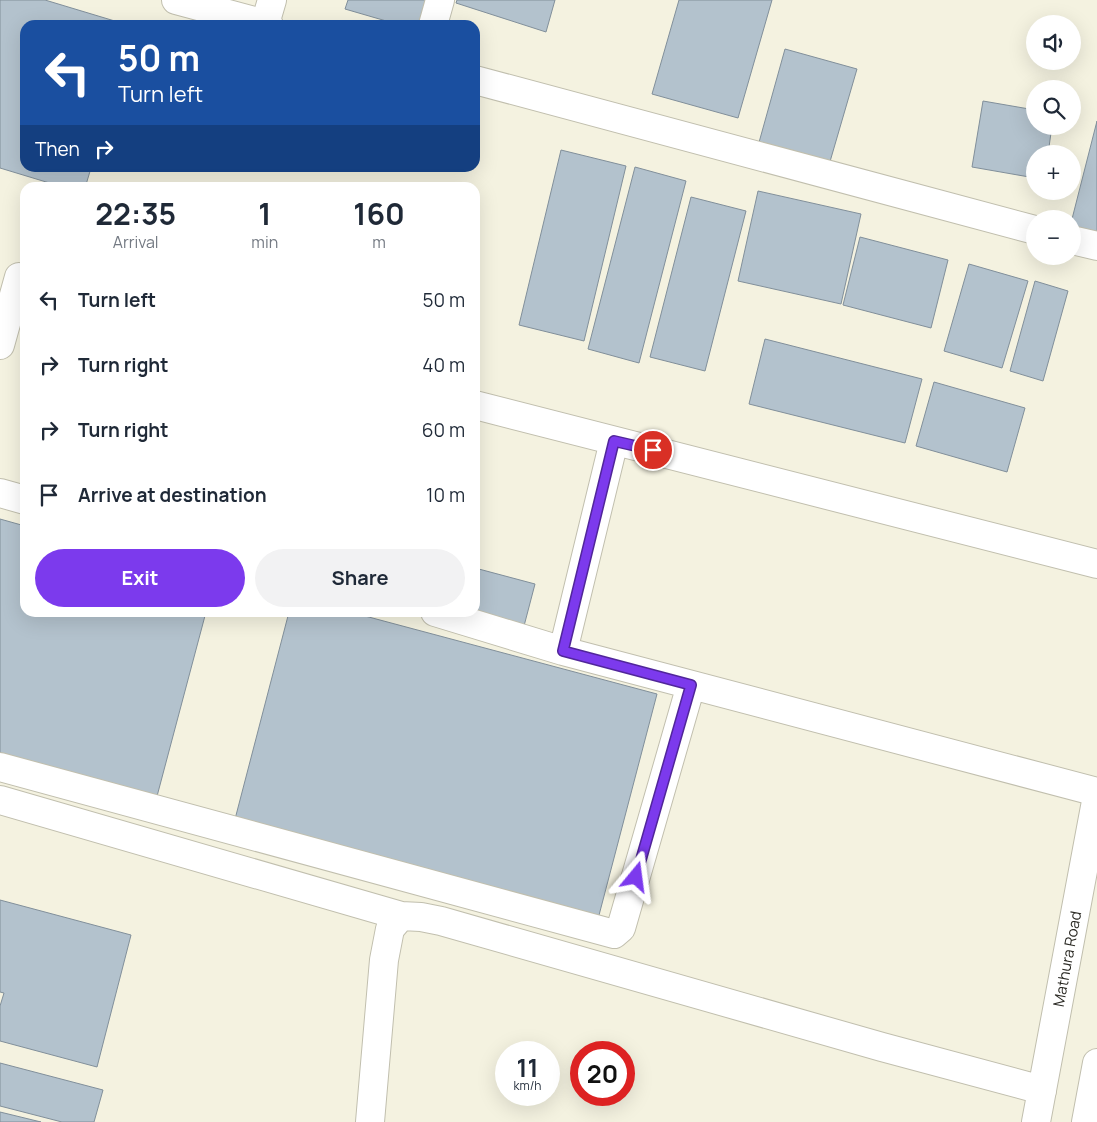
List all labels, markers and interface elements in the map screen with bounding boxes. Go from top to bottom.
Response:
map controls [1026,15,1081,265]
button: sound [1026,15,1081,70]
text: 50 m [118,34,200,82]
icon: left [35,40,100,105]
text: Turn left [118,79,203,109]
button: search [1026,80,1081,135]
icon: right [90,135,118,163]
text: Then [35,136,80,162]
button: + [1026,145,1081,200]
text: 22:35 [95,193,176,234]
text: 1 [258,193,271,234]
text: 160 [353,193,405,234]
button: − [1026,210,1081,265]
text: Arrival [113,231,159,253]
text: min [251,231,278,253]
text: m [372,231,386,253]
icon: left [35,286,63,314]
text: Turn left [78,287,156,313]
text: 50 m [423,287,465,313]
icon: right [35,351,63,379]
text: Turn right [78,352,168,378]
text: 40 m [422,352,465,378]
icon: right [35,416,63,444]
text: Turn right [78,417,168,443]
text: 60 m [422,417,465,443]
pin [632,429,674,471]
icon: arrive [639,436,667,464]
icon: arrive [35,481,63,509]
text: Arrive at destination [78,482,267,508]
text: 10 m [426,482,465,508]
button: Exit [35,549,245,607]
button: Share [255,549,465,607]
position arrow [609,850,661,902]
street label: Mathura Road [1047,909,1086,1008]
speed limit sign: 20 [570,1041,635,1106]
text: 11 [517,1050,538,1085]
text: km/h [514,1077,541,1094]

